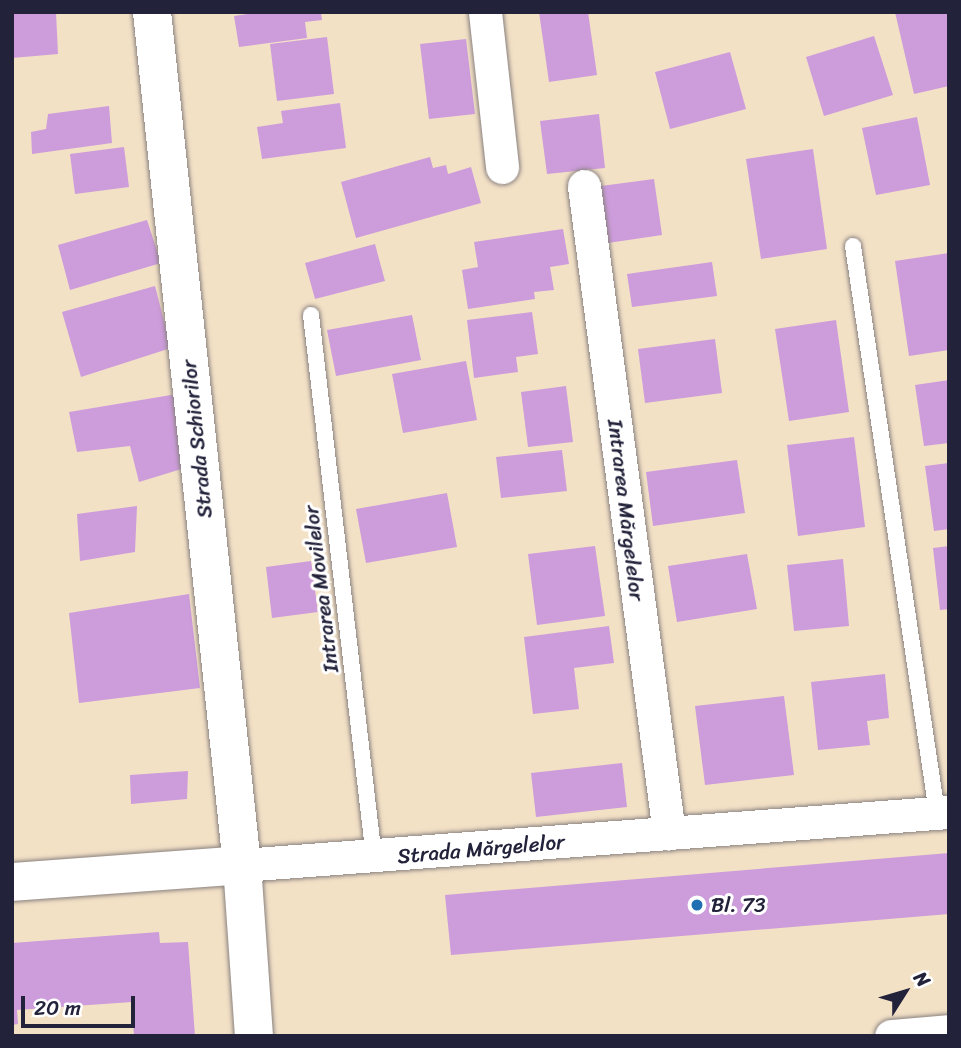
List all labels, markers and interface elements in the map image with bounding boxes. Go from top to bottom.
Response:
street label: Strada Schiorilor [176,358,218,520]
street label: Intrarea Mărgelelor [602,418,650,602]
street label: Intrarea Movilelor [298,504,344,674]
street label: Strada Mărgelelor [396,829,566,869]
place label: Bl. 73 [711,892,766,918]
marker: Bl. 73 [689,897,705,913]
north arrow [870,957,940,1027]
text: N [905,964,939,994]
scale bar [24,982,138,1026]
text: 20 m [34,989,81,1027]

